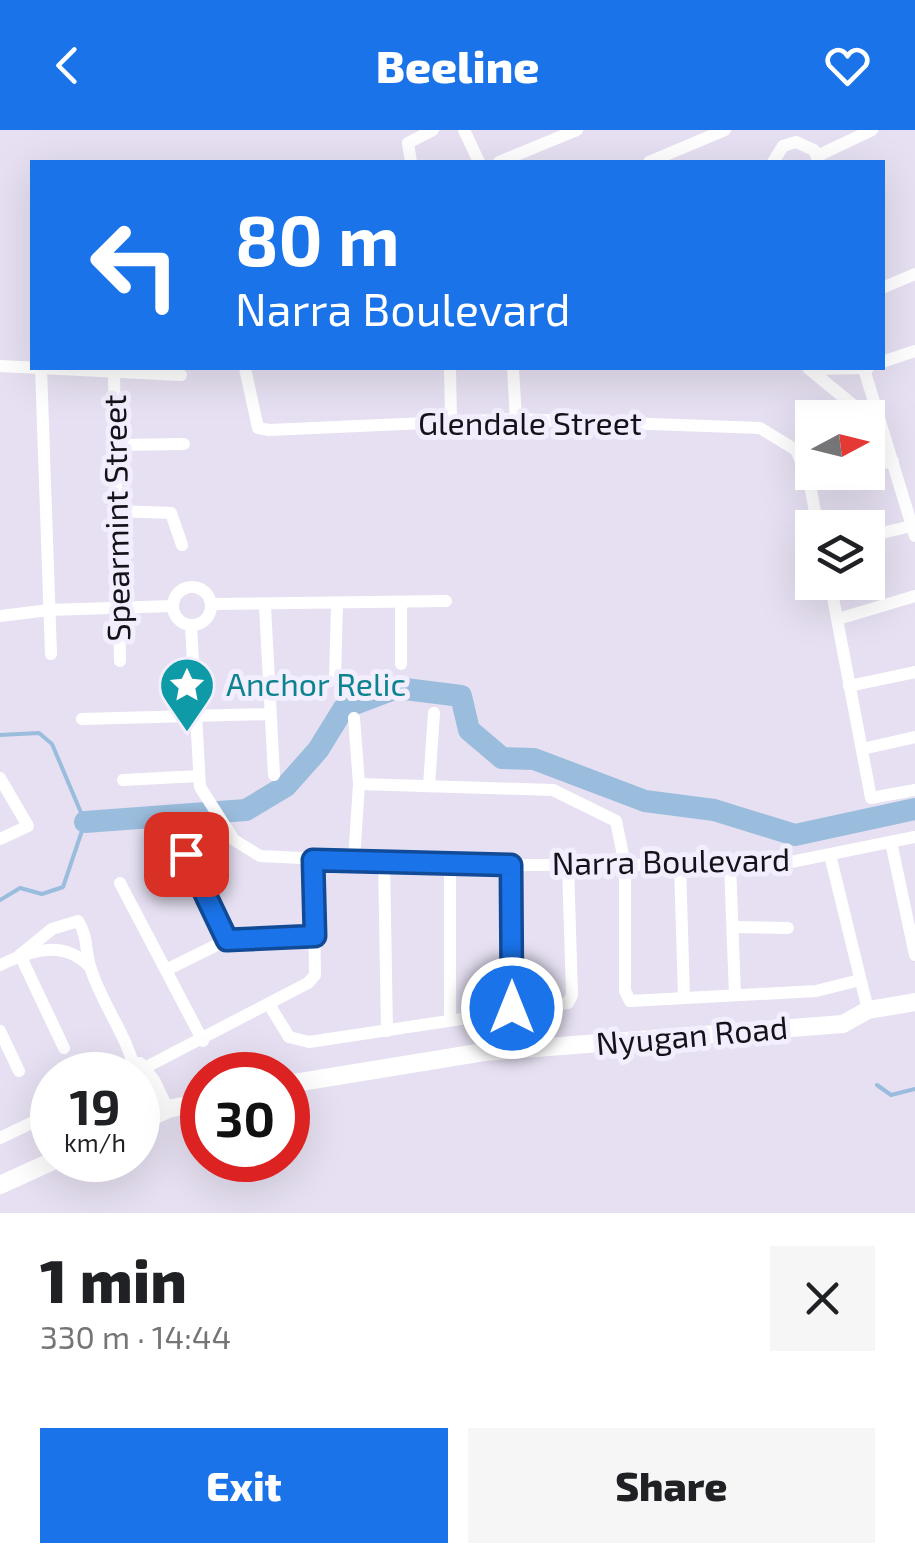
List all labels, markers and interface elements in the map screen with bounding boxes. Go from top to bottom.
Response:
icon: back [40,38,95,93]
text: Beeline [376,38,539,92]
icon: heart [820,38,875,93]
text: 80 m [235,196,400,280]
icon: left [70,200,200,330]
text: Narra Boulevard [235,281,570,335]
street label: Spearmint Street [94,394,136,642]
north arrow [795,400,885,490]
map controls [795,400,885,600]
street label: Glendale Street [418,403,642,441]
button: layers [795,510,885,600]
place icon: Anchor Relic [157,655,217,734]
place label: Anchor Relic [226,664,406,702]
pin [144,812,229,897]
icon: arrive [159,827,214,882]
street label: Narra Boulevard [551,839,791,881]
position arrow [460,956,564,1060]
street label: Nyugan Road [594,1007,789,1061]
speed limit sign: 30 [180,1052,310,1182]
text: 19 [69,1075,121,1135]
text: km/h [64,1127,126,1157]
text: 1 min [40,1243,187,1315]
button: close [770,1246,875,1351]
text: 330 m · 14:44 [40,1317,231,1355]
button: Exit [40,1428,448,1543]
button: Share [468,1428,875,1543]

